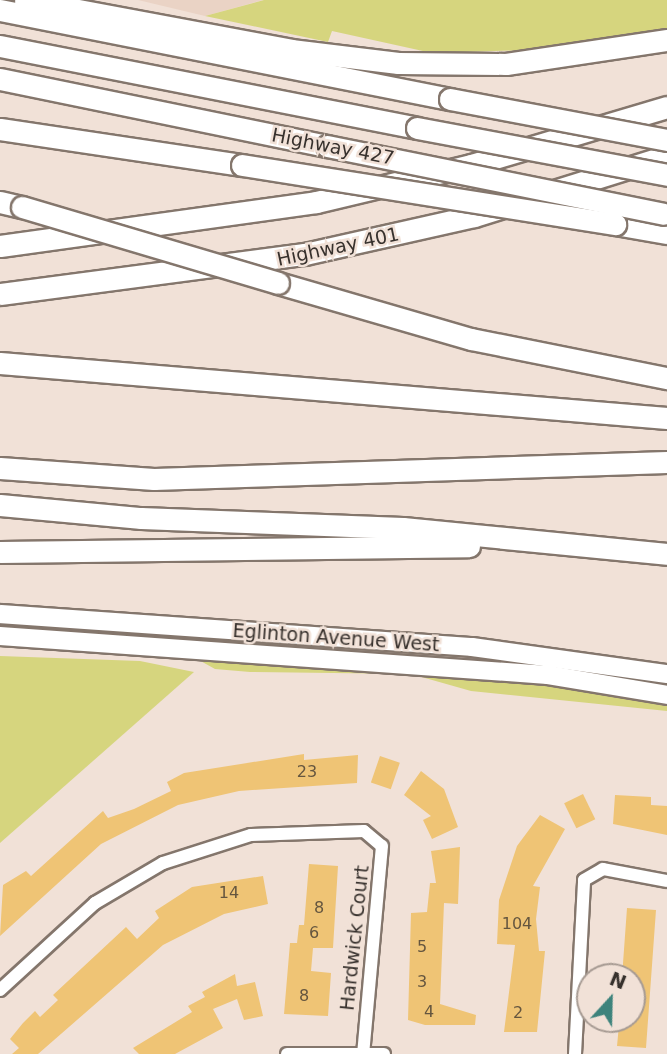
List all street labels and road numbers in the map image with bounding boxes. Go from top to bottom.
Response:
street label: Highway 427 [270,124,396,170]
street label: Highway 401 [275,223,401,271]
street label: Eglinton Avenue West [232,619,440,657]
street label: Hardwick Court [336,864,374,1012]

